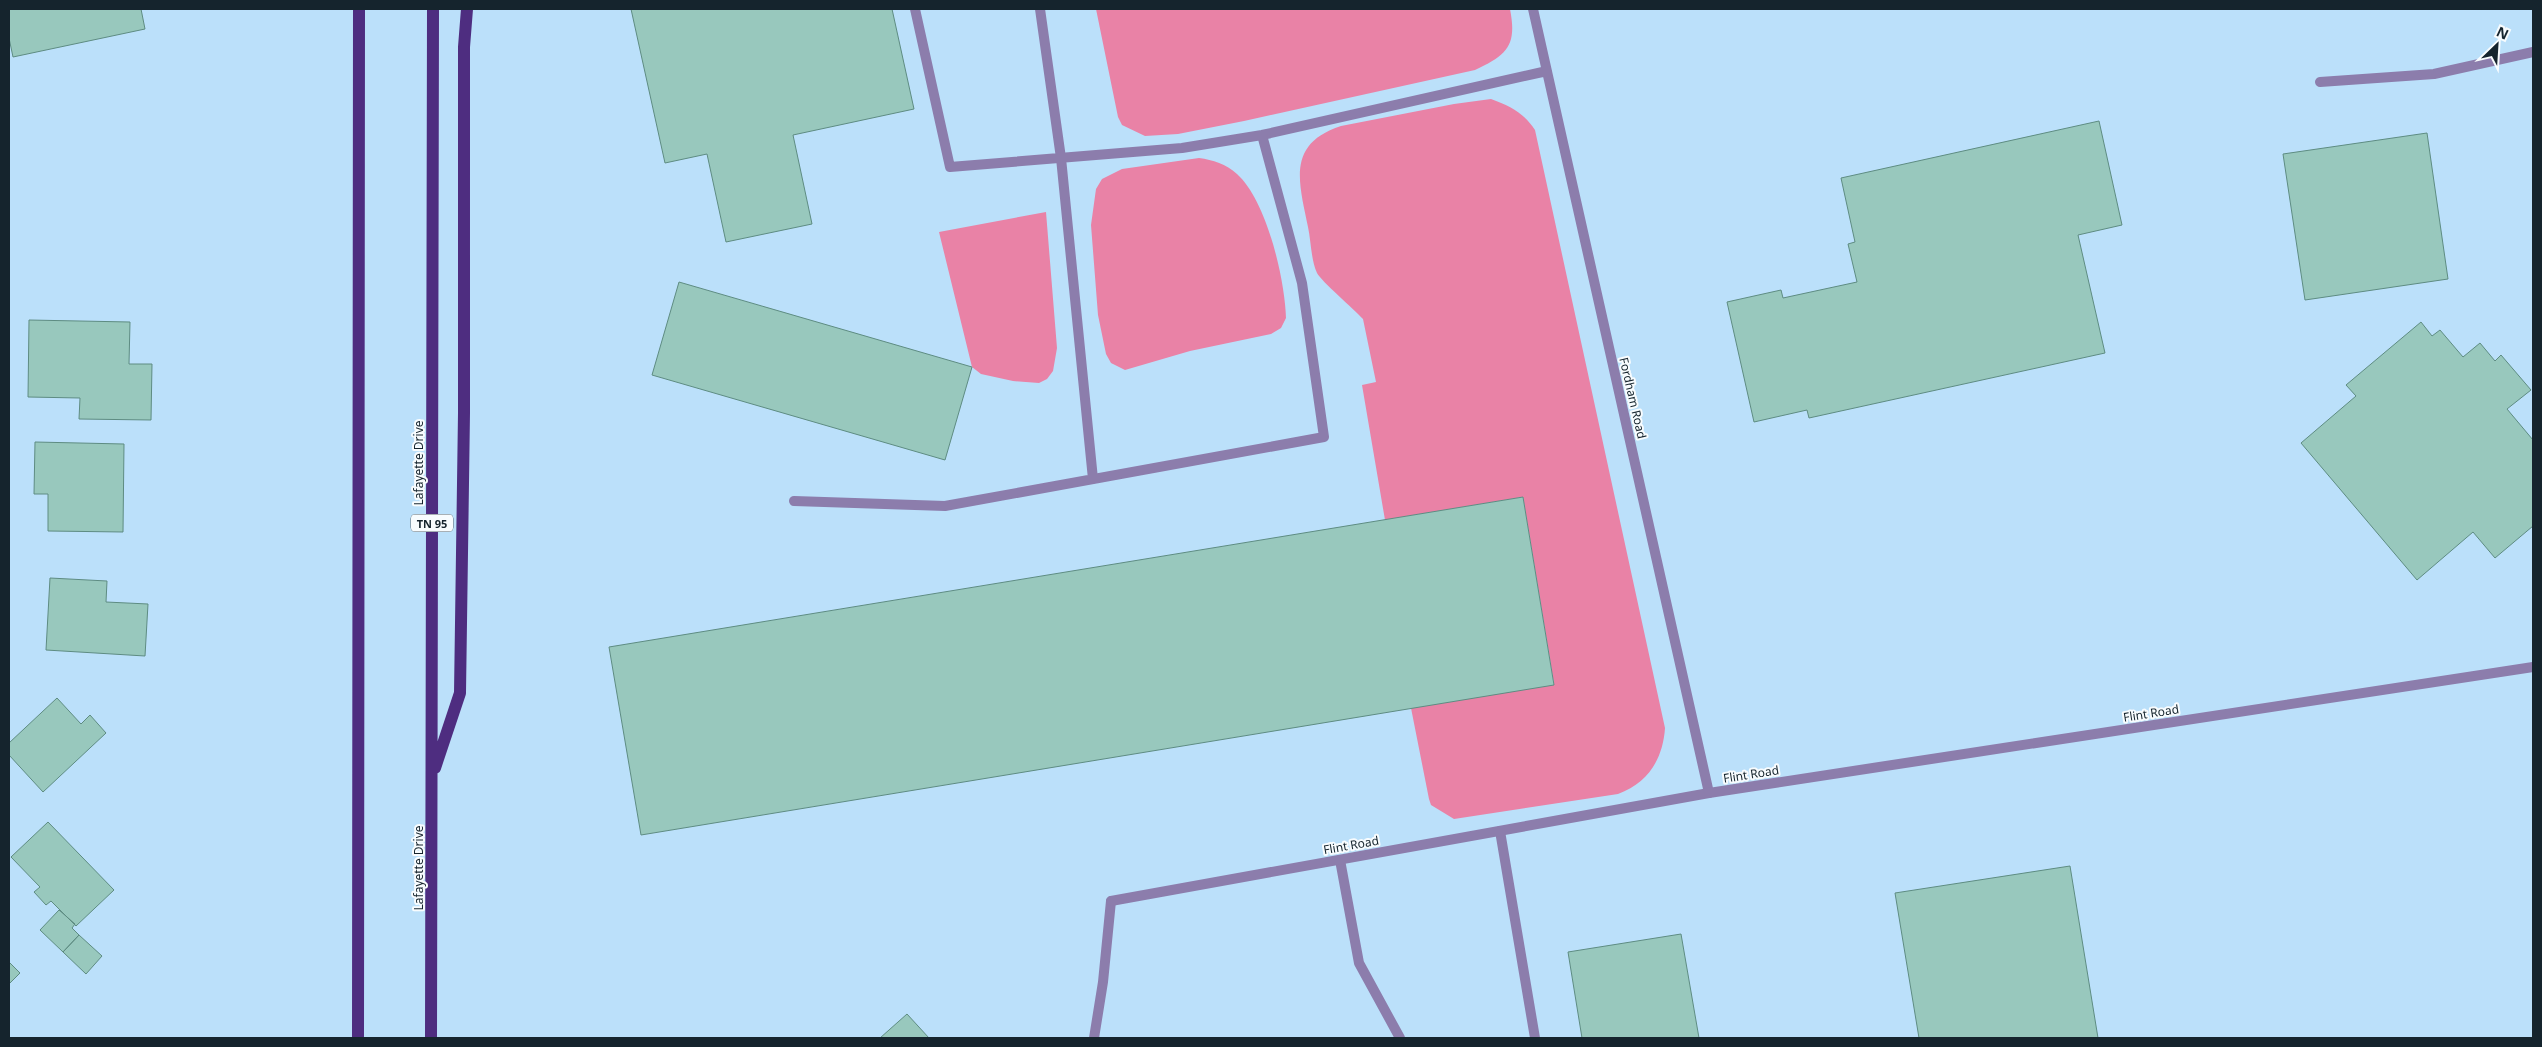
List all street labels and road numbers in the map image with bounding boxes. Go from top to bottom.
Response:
street label: Fordham Road [1615,356,1651,440]
street label: Lafayette Drive [410,420,427,506]
road number: TN 95 [411,514,453,532]
street label: Flint Road [2122,700,2180,726]
street label: Flint Road [1722,761,1780,787]
street label: Lafayette Drive [410,825,427,911]
street label: Flint Road [1322,832,1380,858]

